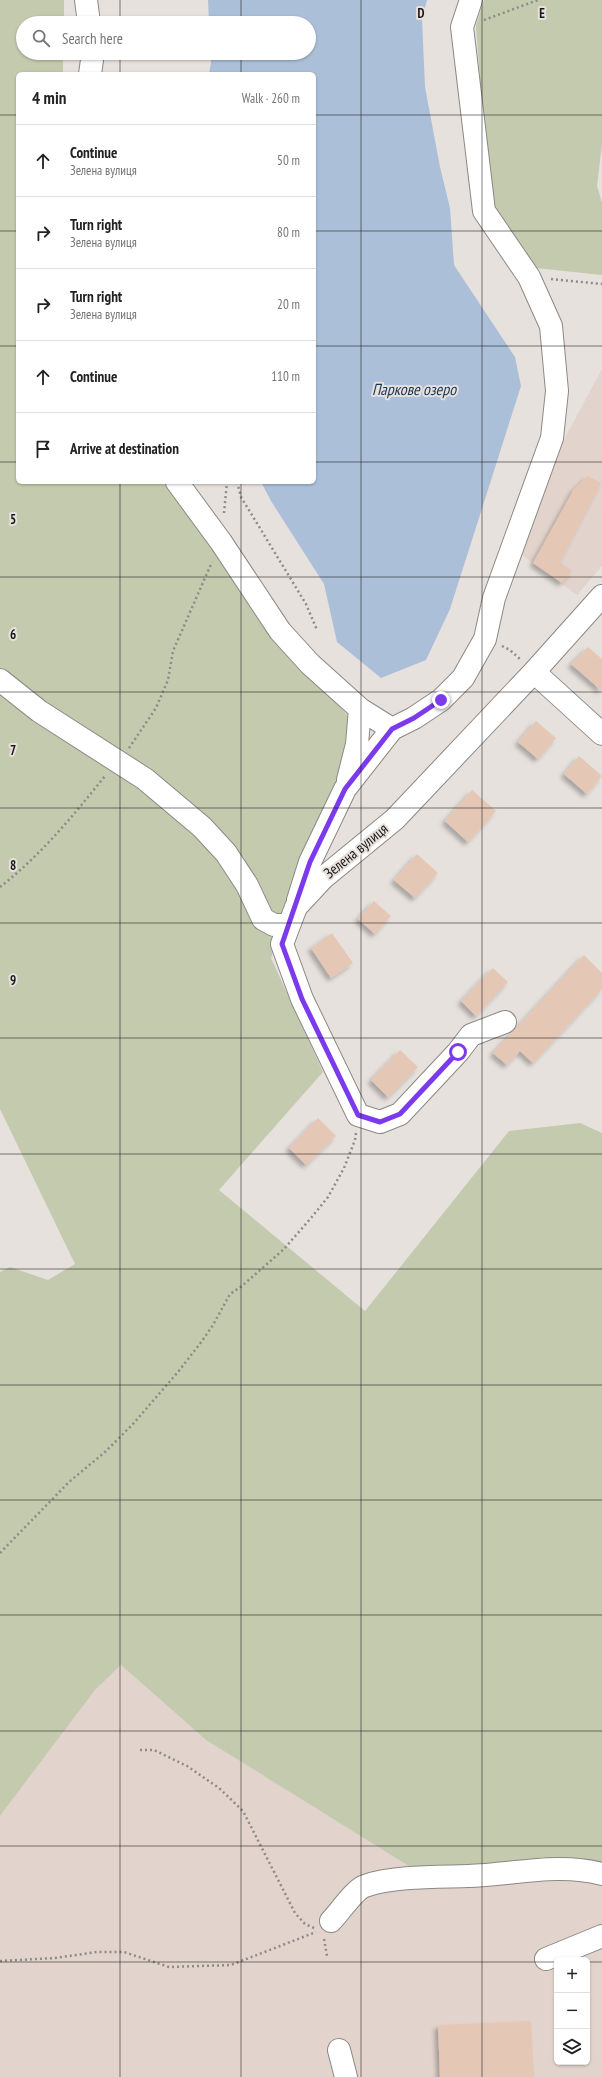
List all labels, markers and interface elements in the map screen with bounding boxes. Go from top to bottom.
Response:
text: D [418,5,425,22]
text: E [539,5,545,22]
search box [16,16,316,60]
icon: search [30,27,52,49]
text: Search here [62,29,123,48]
text: 4 min [32,87,66,109]
text: Walk · 260 m [242,90,300,107]
text: Continue [70,143,117,162]
icon: ahead [32,150,54,172]
text: 50 m [277,152,300,169]
text: Зелена вулиця [70,162,137,179]
text: Turn right [70,215,122,234]
icon: right [32,222,54,244]
text: 80 m [277,224,300,241]
text: Зелена вулиця [70,234,137,251]
text: Turn right [70,287,122,306]
icon: right [32,294,54,316]
text: 20 m [277,296,300,313]
text: Зелена вулиця [70,306,137,323]
icon: ahead [32,366,54,388]
text: Continue [70,367,117,386]
text: 110 m [271,368,300,385]
water label: Паркове озеро [372,379,457,399]
icon: arrive [32,438,54,460]
text: Arrive at destination [70,439,179,458]
text: 5 [10,511,16,528]
text: 6 [10,626,16,643]
route end [432,691,450,709]
text: 7 [10,742,16,759]
street label: Зелена вулиця [320,819,392,882]
text: 8 [10,857,16,874]
text: 9 [10,972,16,989]
route start [449,1043,467,1061]
map controls [554,1957,590,2065]
button: + [554,1957,590,1993]
button: − [554,1993,590,2029]
button: layers [554,2029,590,2065]

